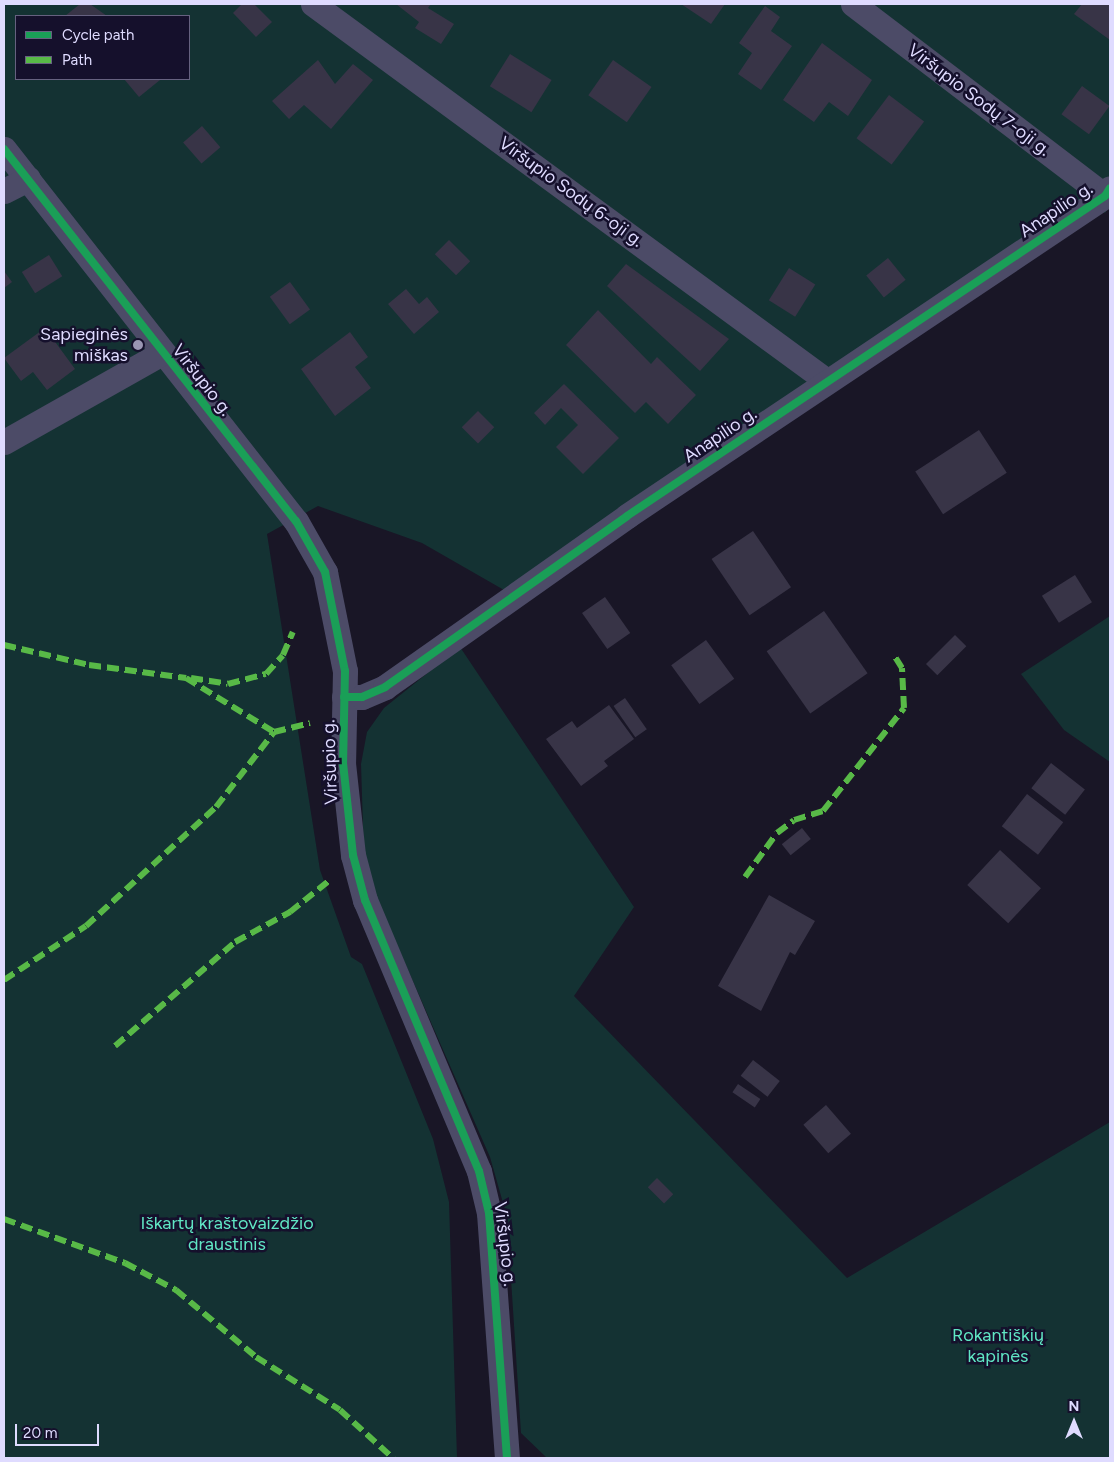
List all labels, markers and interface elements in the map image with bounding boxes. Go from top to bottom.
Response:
legend [15,15,190,80]
text: Cycle path [62,26,134,44]
street label: Viršupio Sodų 7-oji g. [903,39,1055,161]
text: Path [62,51,92,69]
street label: Viršupio Sodų 6-oji g. [495,132,647,252]
street label: Anapilio g. [1015,178,1097,242]
place label: Sapieginės miškas [40,324,128,366]
marker: Sapieginės miškas [132,339,144,351]
street label: Viršupio g. [167,340,237,420]
street label: Anapilio g. [679,403,761,467]
street label: Viršupio g. [318,719,342,805]
street label: Viršupio g. [489,1200,521,1288]
park label: Iškartų kraštovaizdžio draustinis [140,1213,314,1256]
park label: Rokantiškių kapinės [952,1325,1044,1368]
north arrow [1049,1397,1099,1447]
text: N [1069,1398,1079,1415]
scale bar [18,1414,101,1446]
text: 20 m [23,1424,57,1442]

